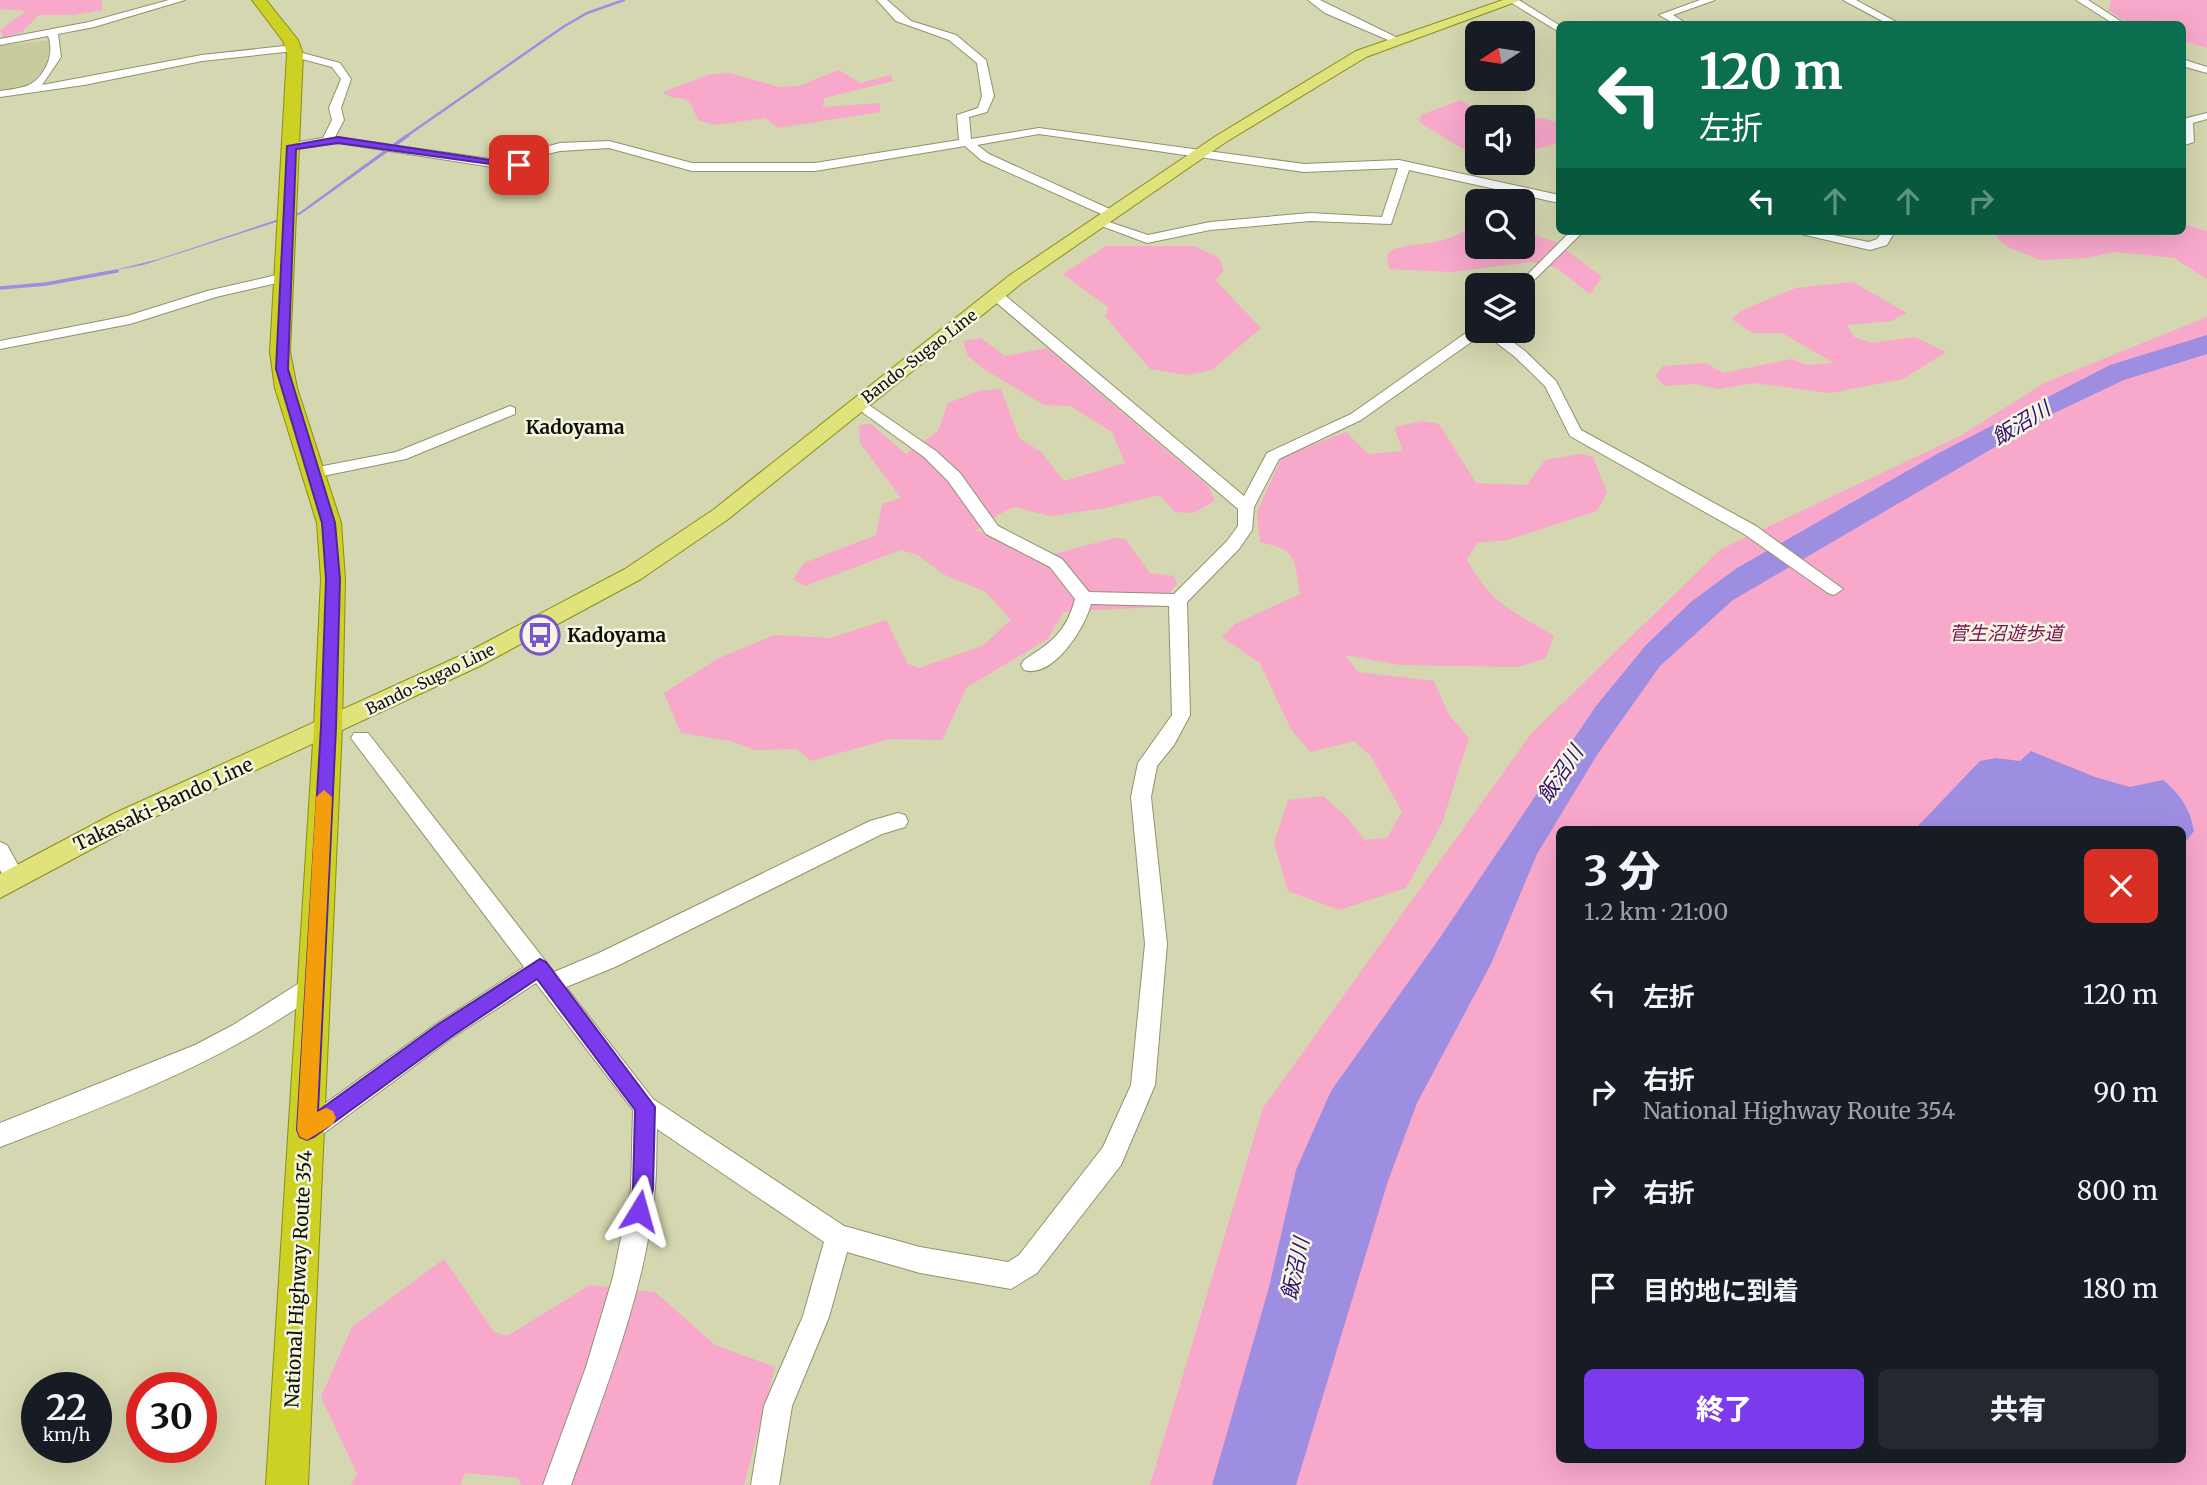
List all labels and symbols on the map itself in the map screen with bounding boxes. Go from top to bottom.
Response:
north arrow [1465,21,1535,91]
pin [489,135,549,195]
street label: Bando-Sugao Line [857,305,981,407]
water label: 飯沼川 [1987,394,2057,451]
district label: Kadoyama [525,415,625,439]
bus stop icon: Kadoyama [519,614,561,656]
park label: 菅生沼遊歩道 [1949,621,2066,645]
place label: Kadoyama [567,623,667,647]
street label: Bando-Sugao Line [362,639,498,719]
water label: 飯沼川 [1531,739,1590,808]
street label: Takasaki-Bando Line [70,752,257,856]
street label: National Highway Route 354 [279,1149,317,1408]
position arrow [602,1174,676,1248]
water label: 飯沼川 [1275,1233,1315,1303]
speed limit sign: 30 [126,1372,217,1463]

